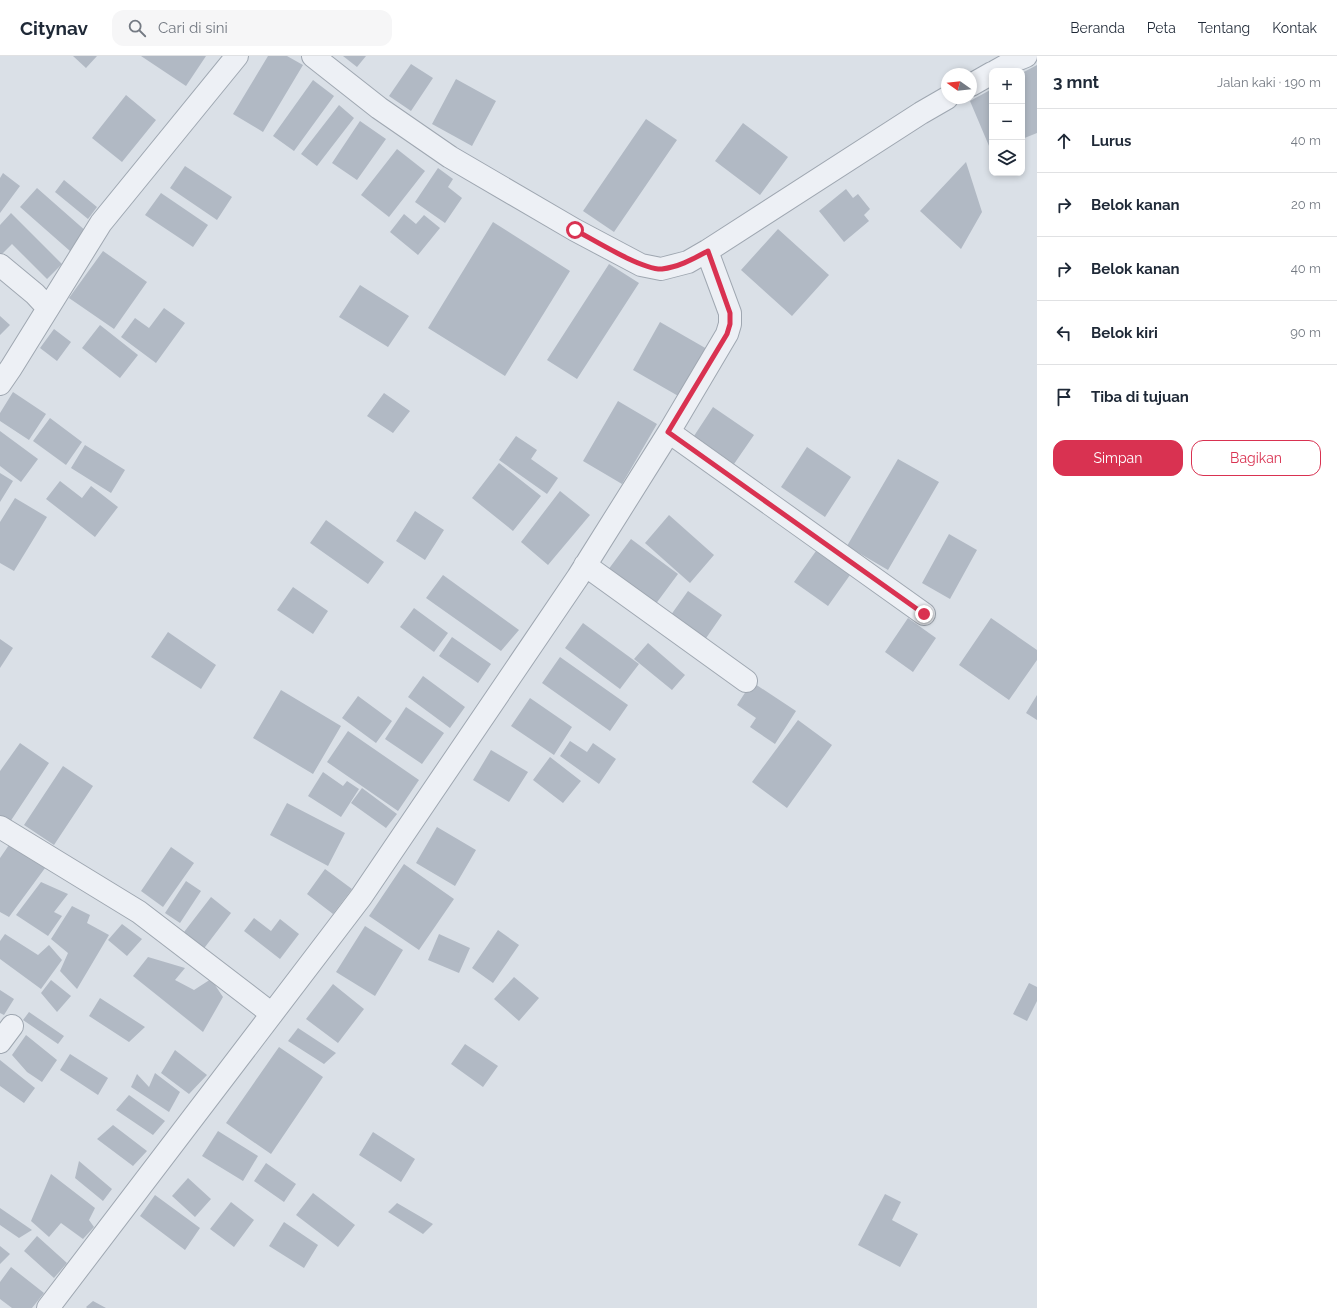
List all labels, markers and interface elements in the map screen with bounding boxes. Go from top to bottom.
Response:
search box [112,10,392,46]
text: Citynav [20,17,88,39]
icon: search [126,17,148,39]
text: Cari di sini [158,19,228,37]
text: Beranda [1070,20,1125,36]
text: Peta [1147,20,1176,36]
text: Tentang [1198,20,1250,36]
text: Kontak [1272,20,1317,36]
north arrow [941,68,977,104]
map controls [989,68,1025,176]
button: + [989,68,1025,104]
text: 3 mnt [1053,72,1099,92]
text: Jalan kaki · 190 m [1217,75,1321,90]
button: − [989,104,1025,140]
icon: ahead [1053,130,1075,152]
text: Lurus [1091,132,1132,150]
text: 40 m [1291,133,1321,148]
button: layers [989,140,1025,176]
icon: right [1053,194,1075,216]
text: Belok kanan [1091,196,1180,214]
text: 20 m [1291,197,1321,212]
route start [566,221,584,239]
icon: right [1053,258,1075,280]
text: Belok kanan [1091,260,1180,278]
text: 40 m [1291,261,1321,276]
icon: left [1053,322,1075,344]
text: Belok kiri [1091,324,1158,342]
text: 90 m [1290,325,1321,340]
icon: arrive [1053,386,1075,408]
text: Tiba di tujuan [1091,388,1189,406]
button: Simpan [1053,440,1183,476]
button: Bagikan [1191,440,1321,476]
route end [915,605,933,623]

